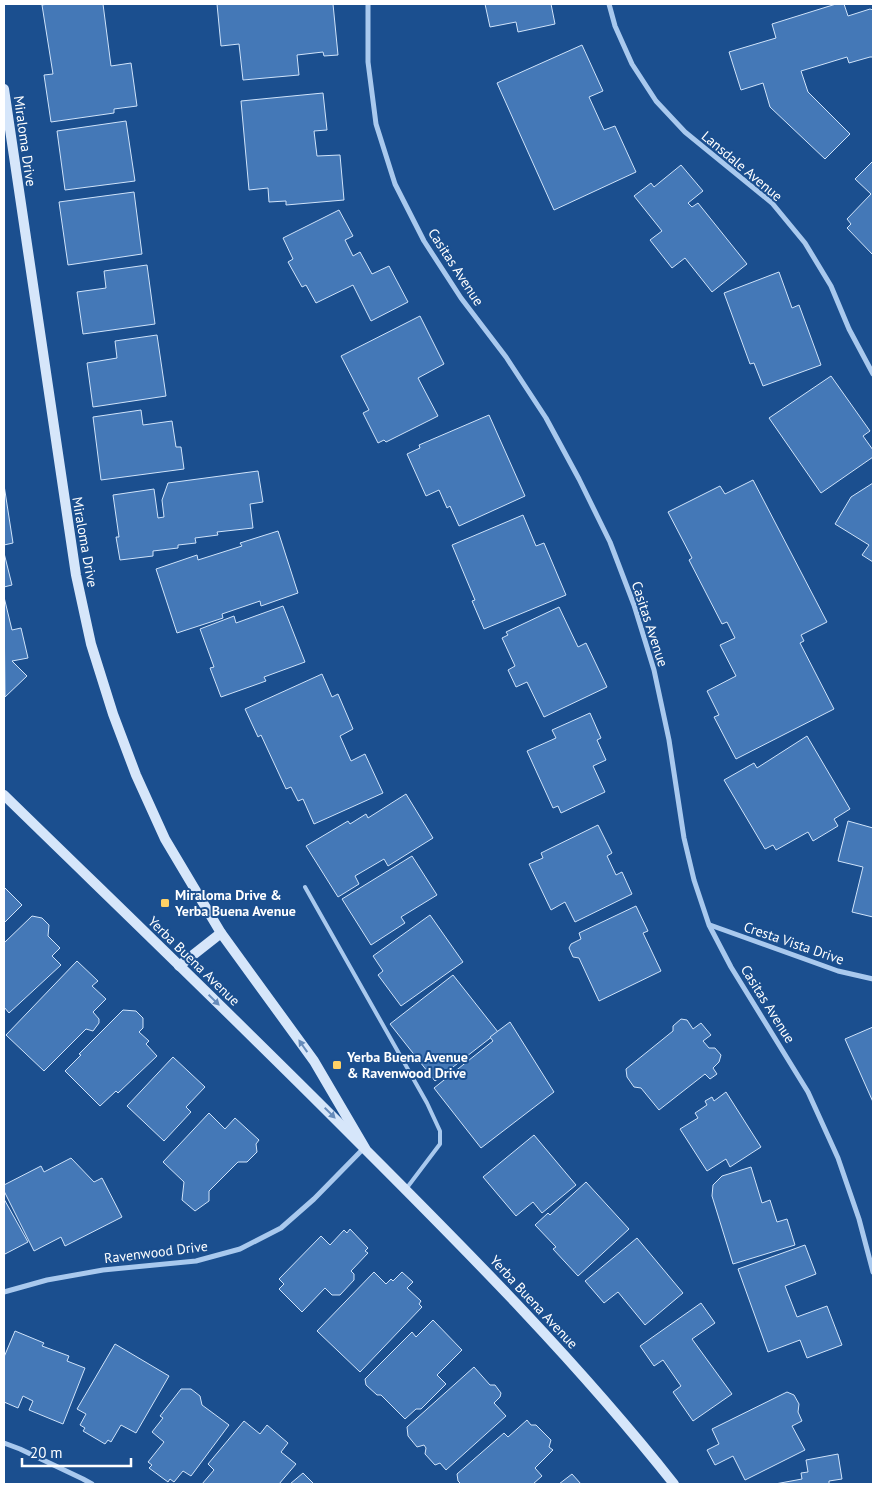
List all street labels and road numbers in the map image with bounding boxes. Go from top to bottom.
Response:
street label: Miraloma Drive [10,94,40,188]
street label: Lansdale Avenue [698,127,786,205]
street label: Casitas Avenue [424,225,488,309]
street label: Miraloma Drive [68,495,102,589]
street label: Casitas Avenue [628,579,672,669]
street label: Yerba Buena Avenue [144,912,244,1010]
street label: Cresta Vista Drive [741,917,847,969]
street label: Casitas Avenue [737,962,799,1046]
street label: Ravenwood Drive [103,1237,209,1267]
street label: Yerba Buena Avenue [486,1252,582,1352]

